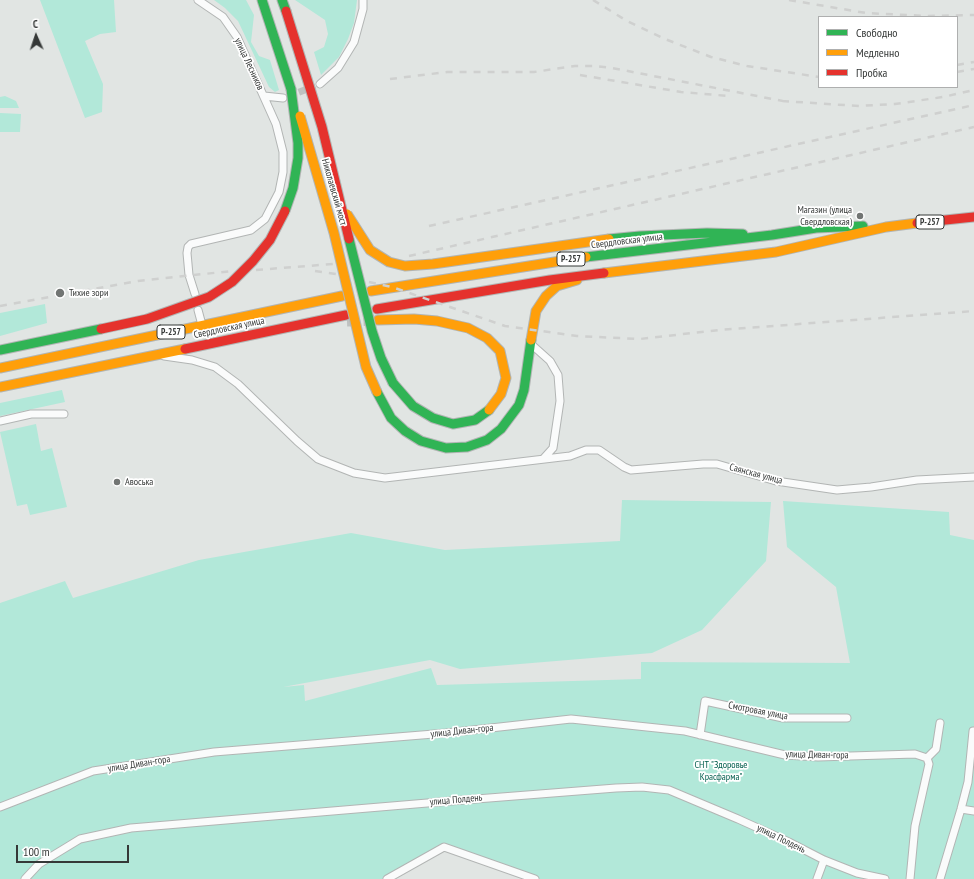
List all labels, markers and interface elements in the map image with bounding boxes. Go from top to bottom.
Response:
north arrow [16,16,56,56]
legend [818,16,958,88]
text: С [32,17,38,31]
text: Свободно [856,25,898,40]
street label: улица Лесников [232,36,266,92]
text: Медленно [856,45,899,60]
text: Пробка [856,65,887,80]
street label: Николаевский мост [319,157,349,227]
place label: Магазин (улица Свердловская) [797,204,852,228]
marker: Магазин (улица Свердловская) [855,211,865,221]
road number: Р-257 [916,215,944,229]
street label: Свердловская улица [591,231,663,251]
road number: Р-257 [557,252,585,266]
marker: Тихие зори [54,287,66,299]
place label: Тихие зори [69,287,108,299]
street label: Свердловская улица [193,315,265,341]
road number: Р-257 [157,325,185,339]
street label: Саянская улица [728,461,784,487]
place label: Авоська [125,476,153,488]
marker: Авоська [112,477,122,487]
street label: Смотровая улица [727,699,789,723]
street label: улица Диван-гора [430,722,494,740]
street label: улица Диван-гора [785,748,849,762]
street label: улица Диван-гора [107,753,171,775]
park label: СНТ "Здоровье Красфарма" [695,759,747,782]
street label: улица Полдень [429,792,483,808]
street label: улица Полдень [755,822,807,856]
scale bar [18,837,131,863]
text: 100 m [23,844,50,859]

